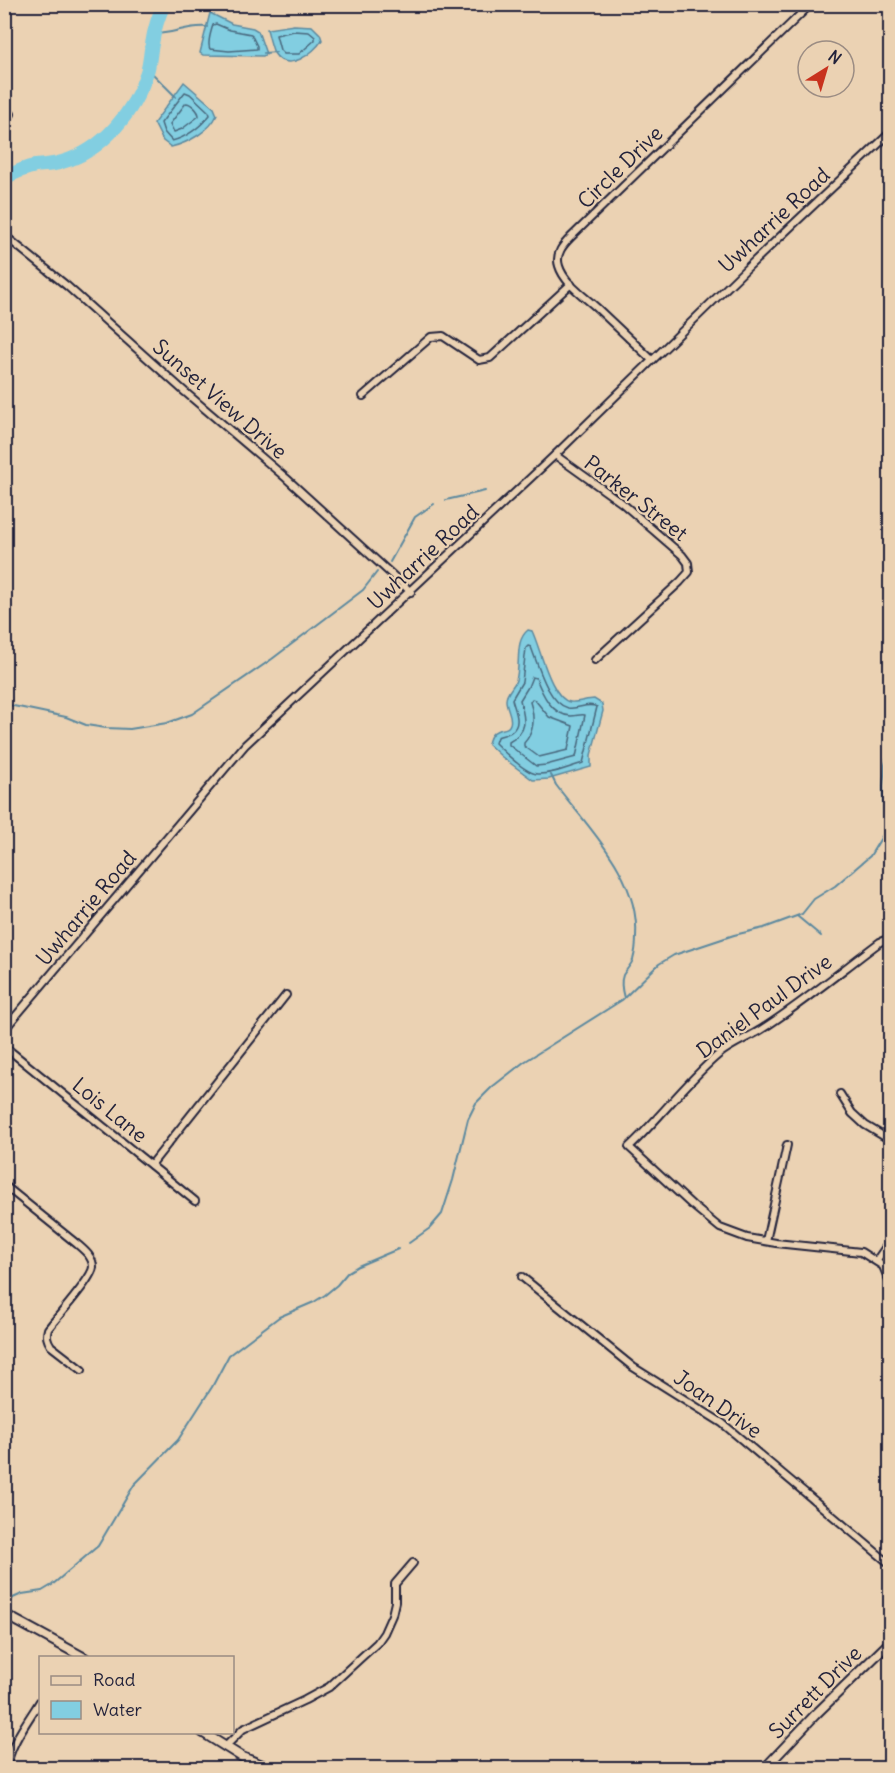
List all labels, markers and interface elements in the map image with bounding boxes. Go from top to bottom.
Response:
north arrow [796,39,856,99]
text: N [825,46,845,68]
street label: Circle Drive [572,120,668,214]
street label: Uwharrie Road [713,162,835,278]
street label: Sunset View Drive [147,333,293,465]
street label: Parker Street [579,449,693,547]
street label: Uwharrie Road [362,499,484,615]
street label: Uwharrie Road [30,845,142,971]
street label: Daniel Paul Drive [691,948,837,1064]
street label: Lois Lane [67,1072,153,1148]
street label: Joan Drive [669,1364,767,1444]
street label: Surrett Drive [763,1640,867,1744]
legend [39,1656,234,1734]
text: Road [93,1668,136,1691]
text: Water [93,1698,143,1721]

